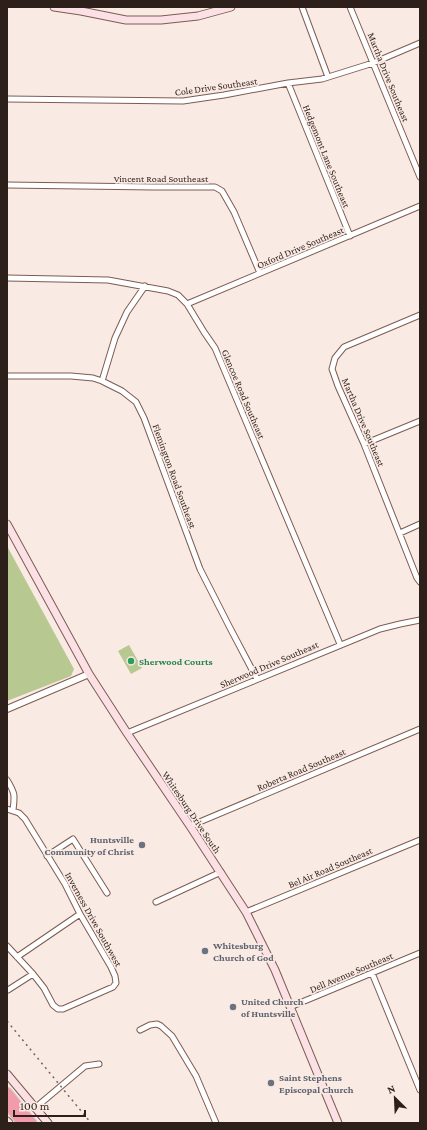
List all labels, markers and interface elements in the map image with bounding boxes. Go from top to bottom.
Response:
street label: Martha Drive Southeast [366,31,412,124]
street label: Cole Drive Southeast [174,75,259,98]
street label: Hedgemont Lane Southeast [301,103,353,210]
street label: Vincent Road Southeast [114,173,209,184]
street label: Oxford Drive Southeast [255,224,346,271]
street label: Glencoe Road Southeast [220,348,268,441]
street label: Martha Drive Southeast [340,376,387,469]
street label: Flemington Road Southeast [150,422,199,531]
street label: Sherwood Drive Southeast [218,638,321,690]
marker: Sherwood Courts [126,656,136,666]
place label: Sherwood Courts [139,656,213,667]
street label: Roberta Road Southeast [255,746,348,793]
street label: Whitesburg Drive South [160,769,223,856]
place label: Huntsville Community of Christ [45,834,134,857]
marker: Huntsville Community of Christ [137,840,147,850]
street label: Bel Air Road Southeast [287,845,374,890]
street label: Inverness Drive Southwest [63,870,125,969]
place label: Whitesburg Church of God [212,940,274,963]
marker: Whitesburg Church of God [200,946,210,956]
street label: Dell Avenue Southeast [308,950,395,995]
place label: United Church of Huntsville [241,996,304,1019]
marker: United Church of Huntsville [228,1002,238,1012]
place label: Saint Stephens Episcopal Church [279,1072,354,1095]
marker: Saint Stephens Episcopal Church [266,1078,276,1088]
north arrow [375,1078,415,1118]
text: N [385,1082,397,1096]
scale bar [14,1092,85,1118]
text: 100 m [20,1099,50,1113]

